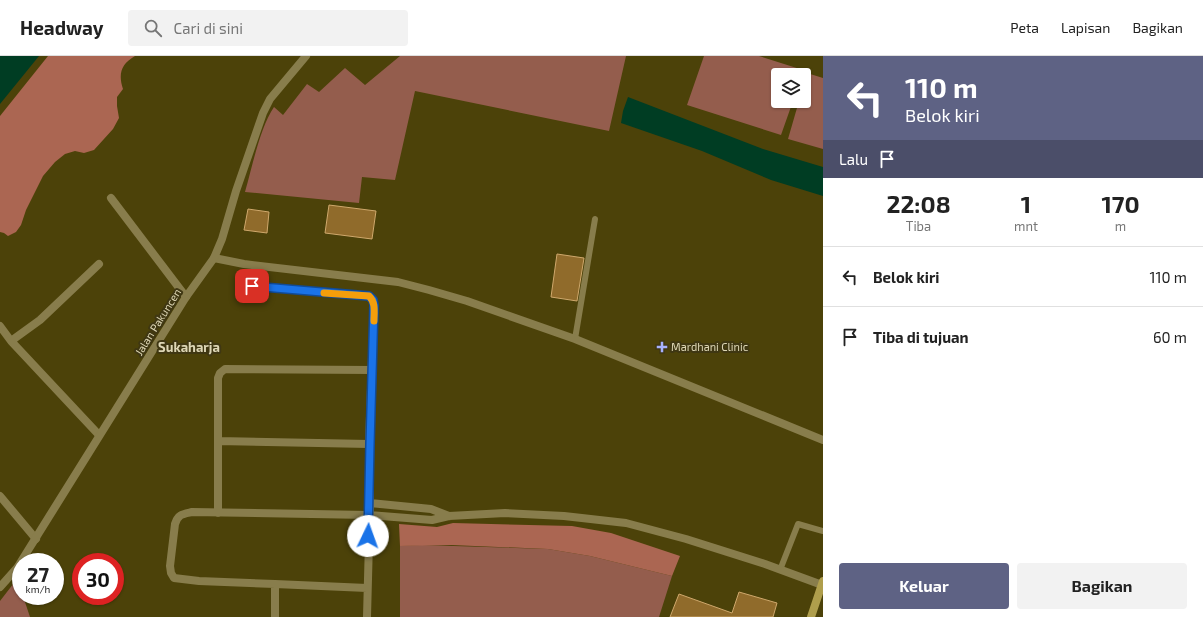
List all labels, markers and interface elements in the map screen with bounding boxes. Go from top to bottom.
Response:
search box [128,10,408,46]
text: Headway [20,16,104,39]
icon: search [142,17,164,39]
text: Cari di sini [174,19,243,37]
text: Peta [1010,19,1039,36]
text: Lapisan [1061,19,1110,36]
text: Bagikan [1132,19,1183,36]
map controls [771,68,811,108]
button: layers [771,68,811,108]
text: 110 m [905,70,978,104]
icon: left [839,72,891,124]
text: Belok kiri [905,104,980,126]
icon: arrive [876,148,898,170]
text: Lalu [839,150,868,168]
text: 22:08 [886,189,951,218]
text: 1 [1021,189,1031,218]
text: 170 [1101,189,1140,218]
text: Tiba [906,218,931,234]
text: mnt [1014,218,1038,234]
text: m [1115,218,1126,234]
icon: left [839,266,861,288]
text: Belok kiri [873,268,939,286]
text: 110 m [1150,268,1187,286]
pin [235,269,269,303]
icon: arrive [241,275,263,297]
street label: Jalan Pakuncen [132,286,183,358]
icon: arrive [839,326,861,348]
text: Tiba di tujuan [873,328,969,346]
text: 60 m [1153,328,1187,346]
district label: Sukaharja [158,339,220,355]
place label: Mardhani Clinic [671,340,748,353]
marker: Mardhani Clinic [656,341,668,353]
position arrow [347,515,389,557]
speed limit sign: 30 [72,553,124,605]
text: 27 [27,562,49,586]
button: Keluar [839,563,1009,609]
button: Bagikan [1017,563,1187,609]
text: km/h [26,583,50,595]

